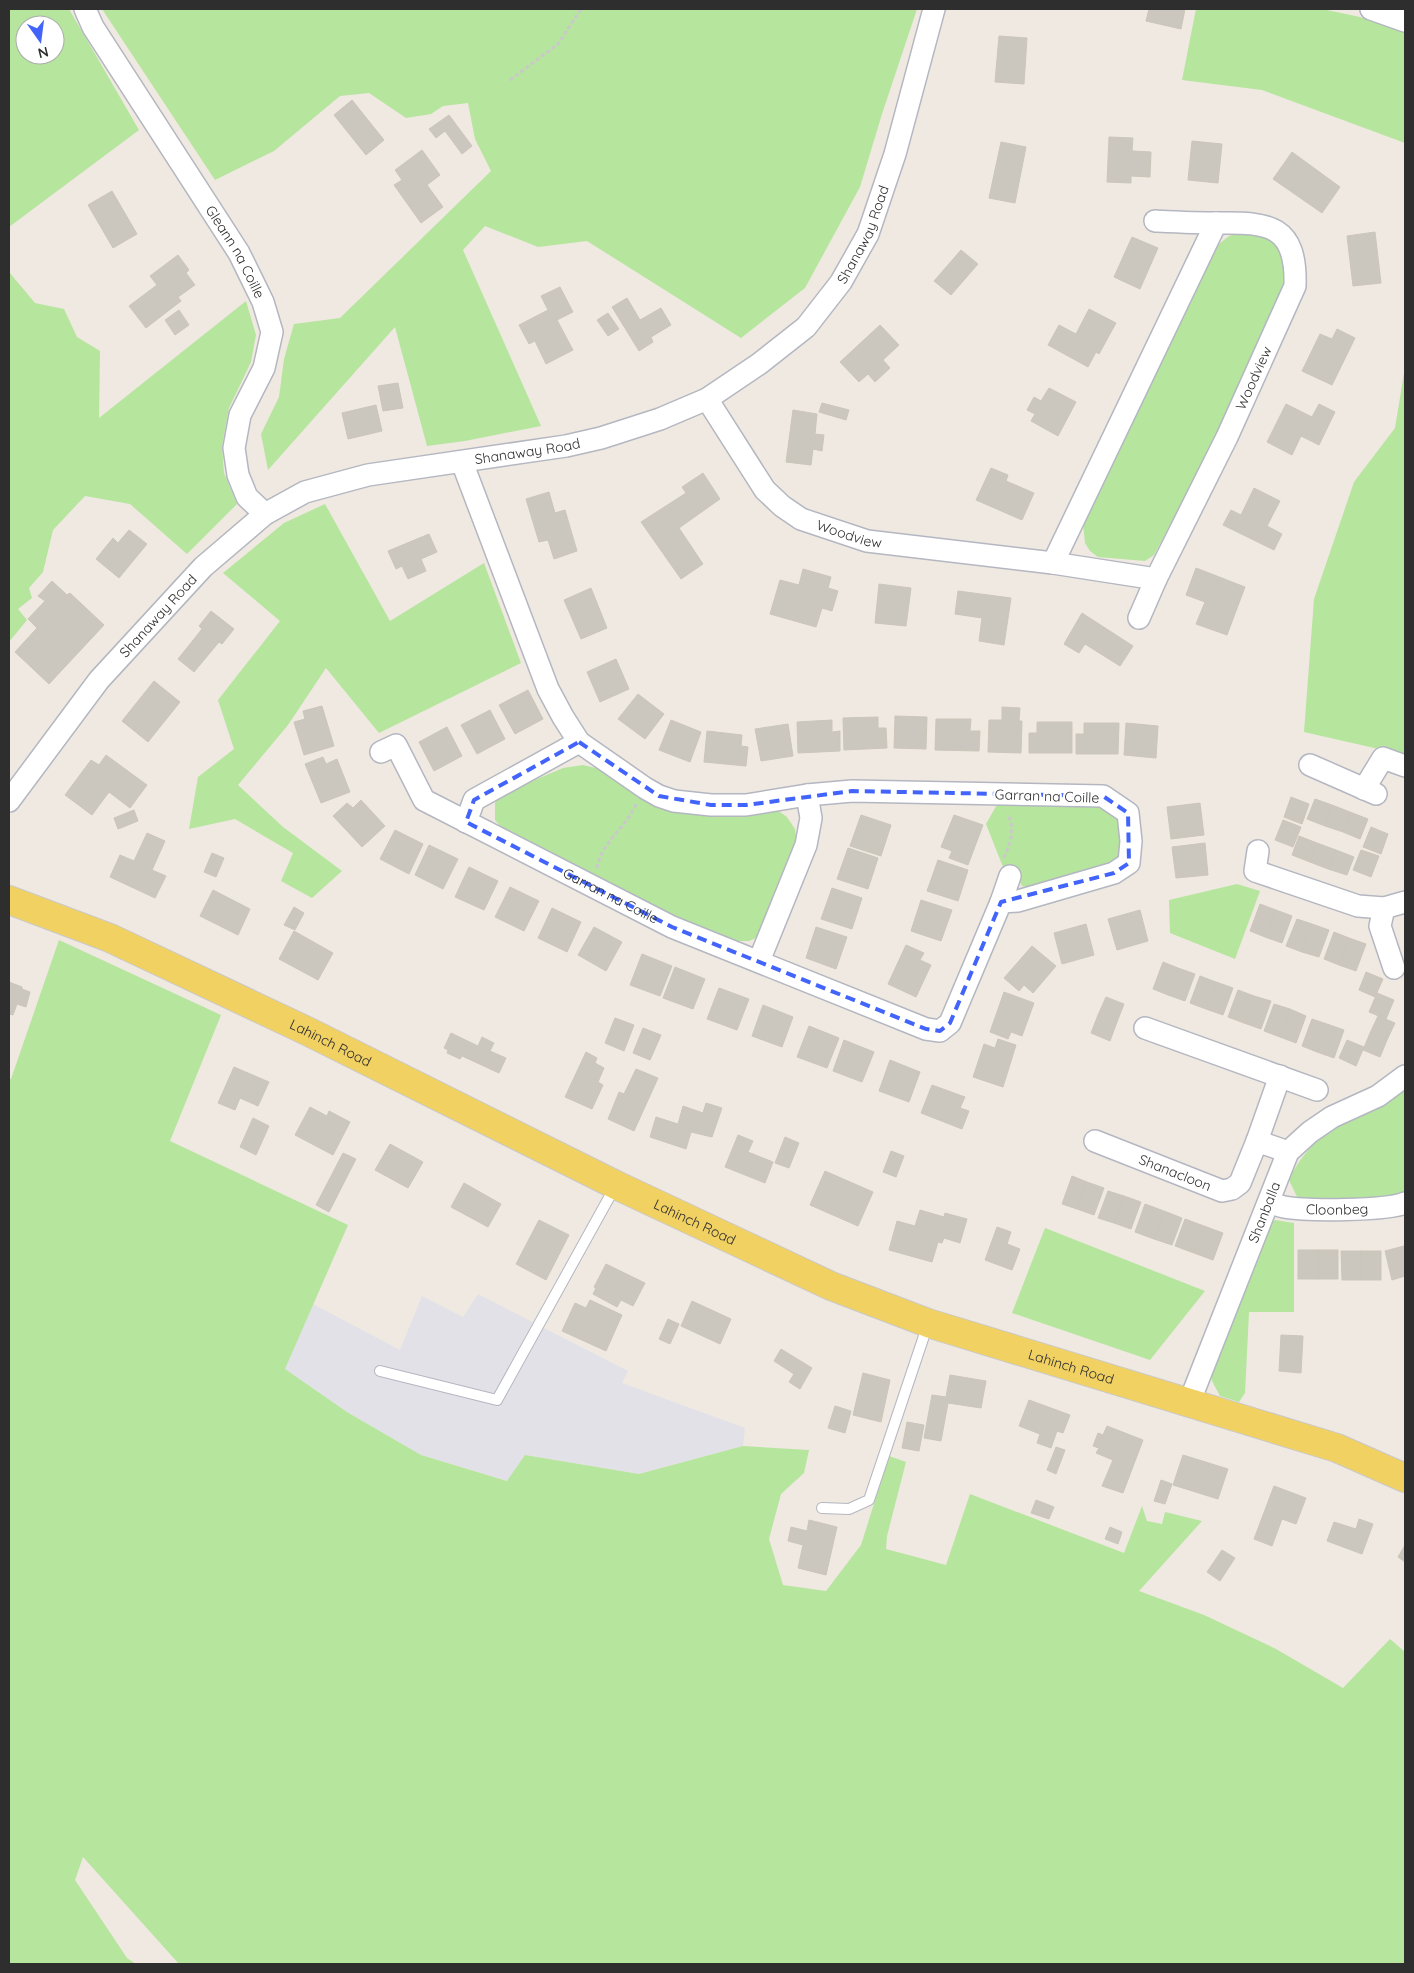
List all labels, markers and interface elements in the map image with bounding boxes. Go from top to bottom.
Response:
north arrow [15,15,65,65]
text: N [36,43,50,63]
street label: Shanaway Road [833,183,893,287]
street label: Gleann na Coille [202,202,269,302]
street label: Woodview [1231,343,1276,413]
street label: Shanaway Road [473,434,582,468]
street label: Woodview [814,516,883,552]
street label: Shanaway Road [115,571,201,661]
street label: Garran na Coille [994,785,1100,807]
street label: Garran na Coille [560,864,661,928]
street label: Lahinch Road [287,1015,374,1071]
street label: Shanacloon [1136,1150,1214,1195]
street label: Shanballa [1244,1179,1284,1246]
street label: Lahinch Road [651,1195,739,1249]
street label: Cloonbeg [1305,1200,1369,1219]
street label: Lahinch Road [1026,1345,1116,1388]

